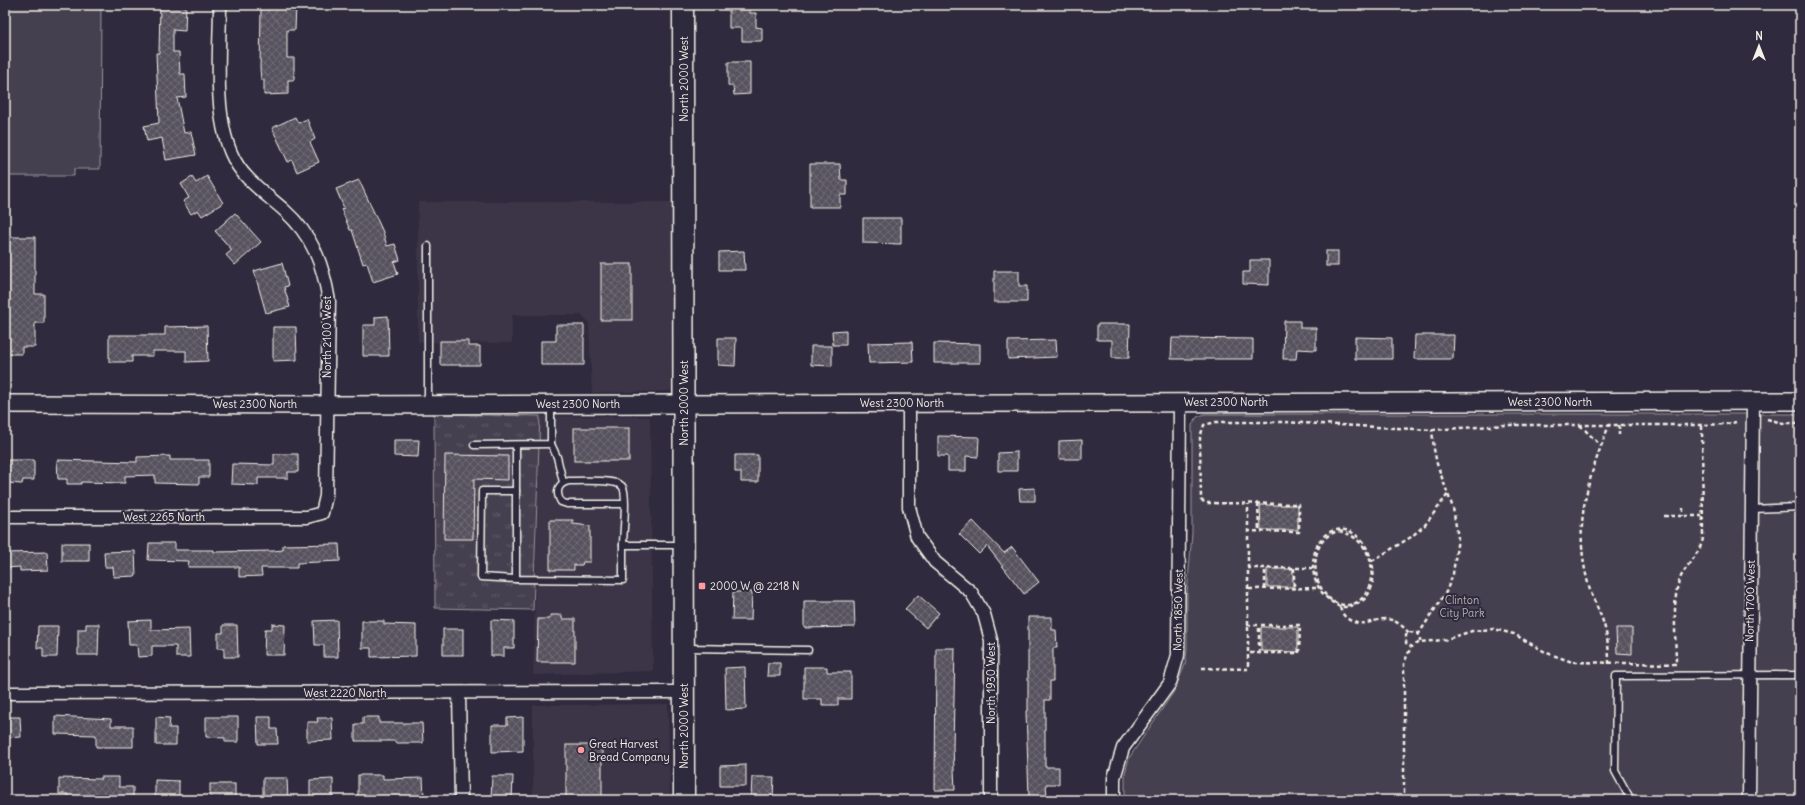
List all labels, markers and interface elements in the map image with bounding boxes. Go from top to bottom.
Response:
north arrow [1739,26,1779,66]
text: N [1755,29,1763,43]
street label: North 2000 West [677,36,691,122]
street label: North 2100 West [320,295,334,378]
street label: North 2000 West [677,360,691,446]
street label: West 2300 North [1184,395,1268,409]
street label: West 2300 North [1508,395,1592,409]
street label: West 2300 North [860,396,944,410]
street label: West 2300 North [213,397,297,411]
street label: West 2300 North [536,397,620,411]
street label: West 2265 North [123,510,205,524]
street label: North 1700 West [1742,560,1758,642]
street label: North 1850 West [1170,569,1186,651]
place label: 2000 W @ 2218 N [710,579,800,593]
marker: 2000 W @ 2218 N [697,581,707,591]
park label: Clinton City Park [1439,593,1485,620]
street label: North 1930 West [984,642,998,724]
street label: North 2000 West [677,683,691,769]
street label: West 2220 North [303,686,387,700]
place label: Great Harvest Bread Company [589,737,670,764]
marker: Great Harvest Bread Company [576,745,586,755]

